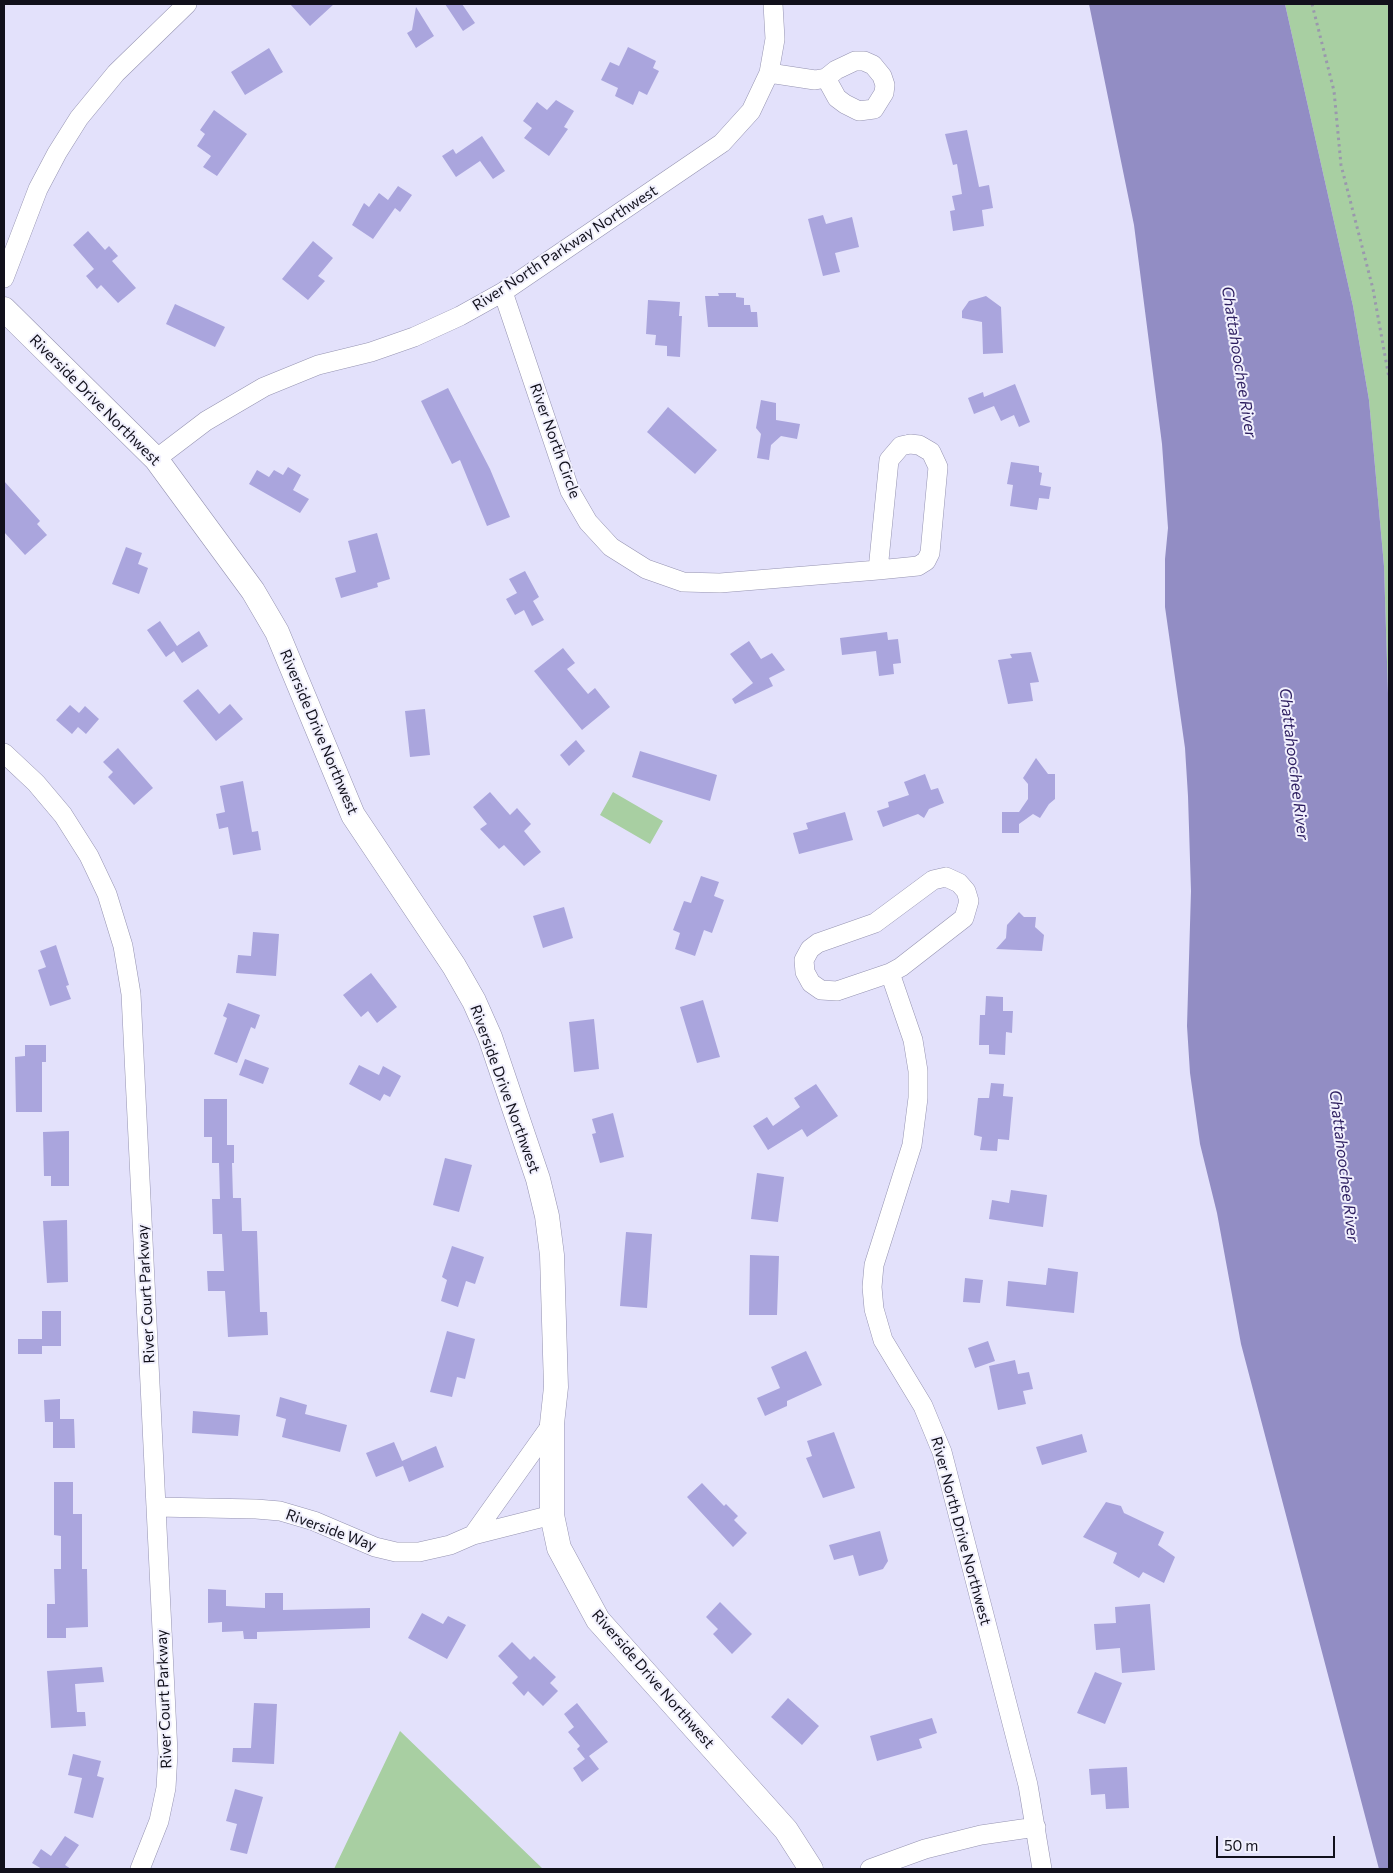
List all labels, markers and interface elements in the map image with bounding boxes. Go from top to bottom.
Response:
street label: River North Parkway Northwest [469,181,661,315]
water label: Chattahoochee River [1218,285,1260,439]
street label: Riverside Drive Northwest [26,331,164,469]
street label: River North Circle [526,381,584,501]
street label: Riverside Drive Northwest [276,647,362,817]
water label: Chattahoochee River [1275,687,1313,841]
street label: Riverside Drive Northwest [466,1002,544,1176]
water label: Chattahoochee River [1325,1089,1363,1243]
street label: River Court Parkway [133,1224,159,1364]
street label: River North Drive Northwest [927,1435,995,1627]
street label: Riverside Way [283,1505,379,1555]
street label: Riverside Drive Northwest [588,1606,718,1752]
street label: River Court Parkway [153,1629,175,1769]
scale bar [1218,1826,1337,1858]
text: 50 m [1224,1836,1258,1854]

